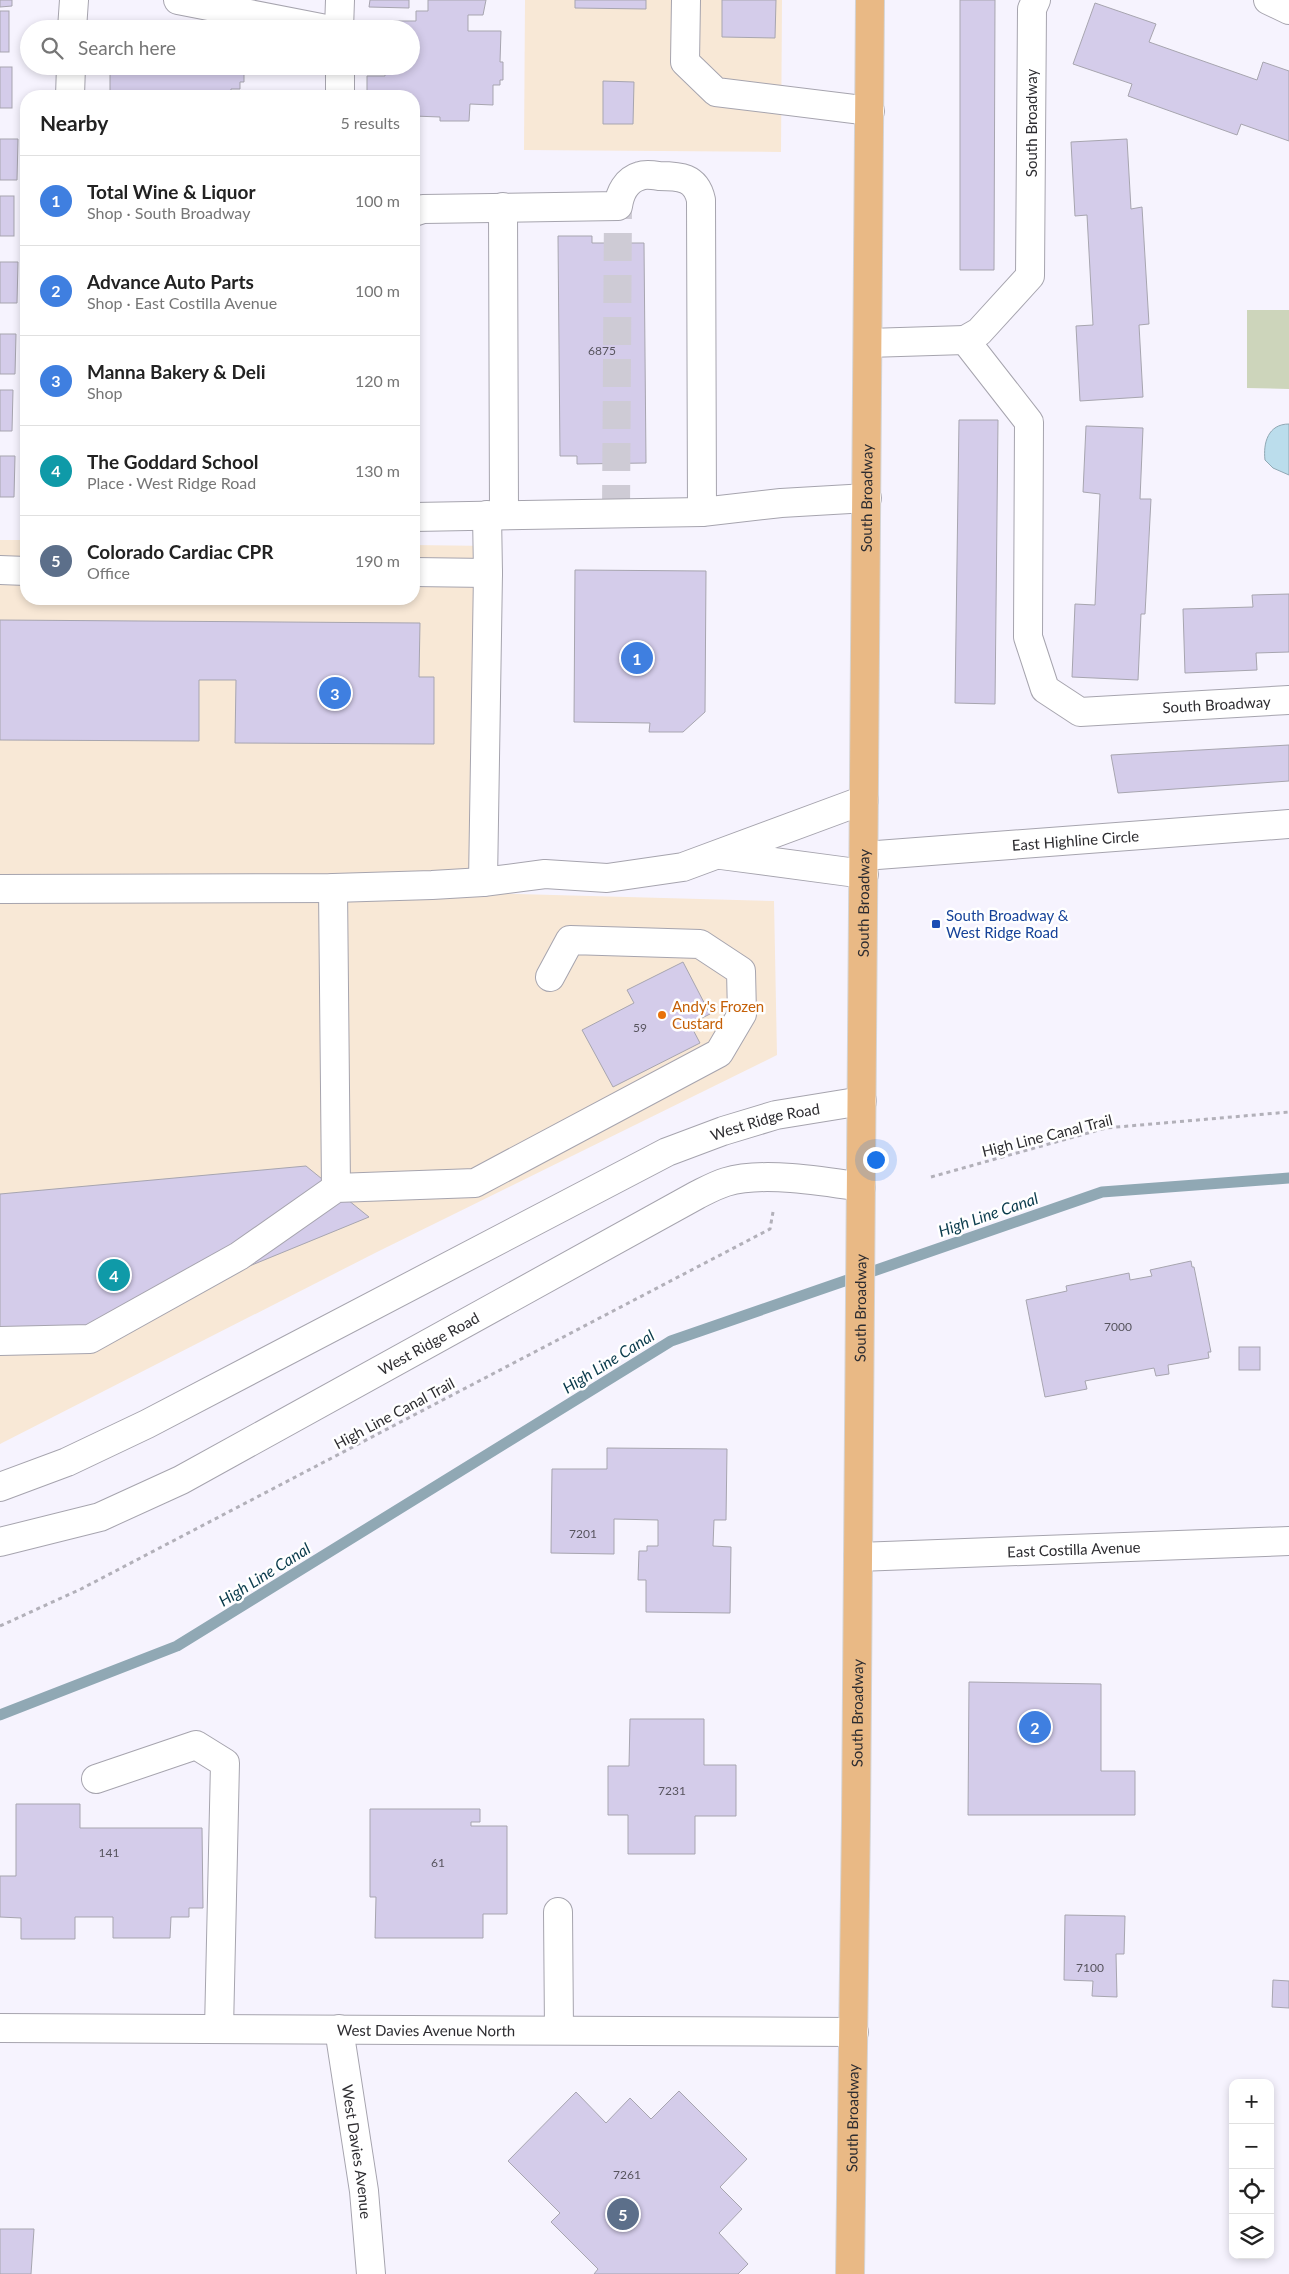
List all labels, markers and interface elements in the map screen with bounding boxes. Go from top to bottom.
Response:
search box [20,20,420,75]
icon: search [38,34,66,62]
text: Search here [78,36,176,59]
street label: South Broadway [1022,69,1040,177]
text: Nearby [40,110,108,135]
text: 5 results [340,113,400,132]
text: Total Wine & Liquor [87,180,256,203]
text: 1 [51,191,61,210]
text: 100 m [355,191,400,210]
text: Shop · South Broadway [87,203,250,222]
text: Advance Auto Parts [87,270,254,293]
text: 2 [51,281,61,300]
text: 100 m [355,281,400,300]
text: Shop · East Costilla Avenue [87,293,277,312]
house number: 6875 [588,343,616,358]
text: Manna Bakery & Deli [87,360,266,383]
text: 3 [51,371,61,390]
text: 120 m [355,371,400,390]
text: Shop [87,383,123,402]
street label: South Broadway [857,444,876,552]
text: The Goddard School [87,450,259,473]
text: 4 [51,461,61,480]
text: 130 m [355,461,400,480]
text: Place · West Ridge Road [87,473,256,492]
text: Colorado Cardiac CPR [87,540,273,563]
text: 5 [51,551,61,570]
text: 190 m [355,551,400,570]
text: Office [87,563,130,582]
pin: 1 [621,639,653,677]
pin: 3 [319,674,351,712]
street label: South Broadway [1162,692,1271,716]
street label: East Highline Circle [1011,826,1140,854]
street label: South Broadway [854,849,872,957]
place label: South Broadway & West Ridge Road [946,906,1069,941]
marker: South Broadway & West Ridge Road [930,918,942,930]
place label: Andy's Frozen Custard [672,997,764,1032]
marker: Andy's Frozen Custard [656,1009,668,1021]
house number: 59 [633,1020,647,1035]
street label: West Ridge Road [708,1099,821,1144]
street label: High Line Canal Trail [980,1110,1114,1160]
your location [863,1147,889,1173]
water label: High Line Canal [936,1188,1041,1240]
street label: South Broadway [851,1254,869,1362]
pin: 4 [98,1256,130,1294]
street label: West Ridge Road [375,1308,482,1378]
house number: 7000 [1104,1319,1132,1334]
water label: High Line Canal [559,1325,658,1397]
street label: High Line Canal Trail [331,1374,457,1452]
house number: 7201 [569,1526,597,1541]
water label: High Line Canal [215,1538,314,1610]
street label: East Costilla Avenue [1007,1538,1141,1560]
street label: South Broadway [847,1659,866,1767]
pin: 2 [1019,1708,1051,1746]
house number: 7231 [658,1783,686,1798]
house number: 141 [99,1845,119,1860]
house number: 61 [431,1855,445,1870]
house number: 7100 [1076,1960,1104,1975]
street label: West Davies Avenue North [337,2021,515,2039]
street label: South Broadway [842,2063,862,2172]
map controls [1229,2079,1274,2259]
button: + [1229,2079,1274,2124]
street label: West Davies Avenue [339,2083,375,2220]
button: − [1229,2124,1274,2169]
house number: 7261 [613,2167,641,2182]
button: locate [1229,2169,1274,2214]
pin: 5 [607,2195,639,2233]
button: layers [1229,2214,1274,2259]

